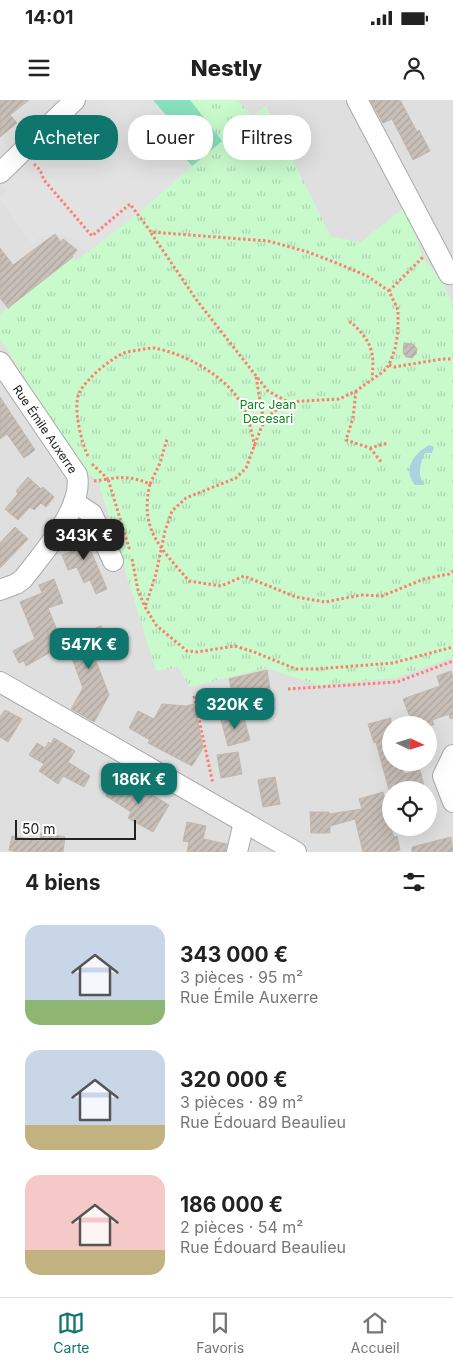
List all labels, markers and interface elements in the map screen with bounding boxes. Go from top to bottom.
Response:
text: 14:01 [25,6,73,29]
icon: menu [25,54,53,82]
icon: person [400,54,428,82]
text: Nestly [191,55,262,81]
chip: Acheter [15,115,118,160]
chip: Louer [128,115,213,160]
chip: Filtres [223,115,311,160]
street label: Rue Émile Auxerre [10,382,81,476]
park label: Parc Jean Decesari [240,397,296,426]
pin: 343K € [43,518,125,561]
text: 343K € [55,525,113,545]
pin: 547K € [48,628,130,670]
text: 547K € [61,634,117,654]
pin: 320K € [194,688,276,730]
text: 320K € [206,694,264,714]
north arrow [382,716,438,771]
map controls [382,716,437,836]
pin: 186K € [98,762,180,805]
text: 186K € [112,769,166,789]
button: locate [382,781,437,836]
scale bar [15,817,136,840]
text: 50 m [22,820,56,837]
icon: filters [400,868,428,896]
text: 4 biens [25,870,100,895]
text: 343 000 € [180,942,288,967]
icon: home [65,945,125,1005]
text: 3 pièces · 95 m² [180,967,303,987]
text: Rue Émile Auxerre [180,987,318,1007]
text: 320 000 € [180,1067,288,1092]
icon: home [65,1070,125,1130]
text: 3 pièces · 89 m² [180,1092,303,1112]
text: Rue Édouard Beaulieu [180,1112,346,1132]
text: 186 000 € [180,1192,283,1217]
icon: home [65,1195,125,1255]
text: 2 pièces · 54 m² [180,1217,303,1237]
text: Rue Édouard Beaulieu [180,1237,346,1257]
tab: Carte [53,1309,90,1356]
tab: Favoris [196,1309,244,1356]
tab: Accueil [351,1309,400,1356]

